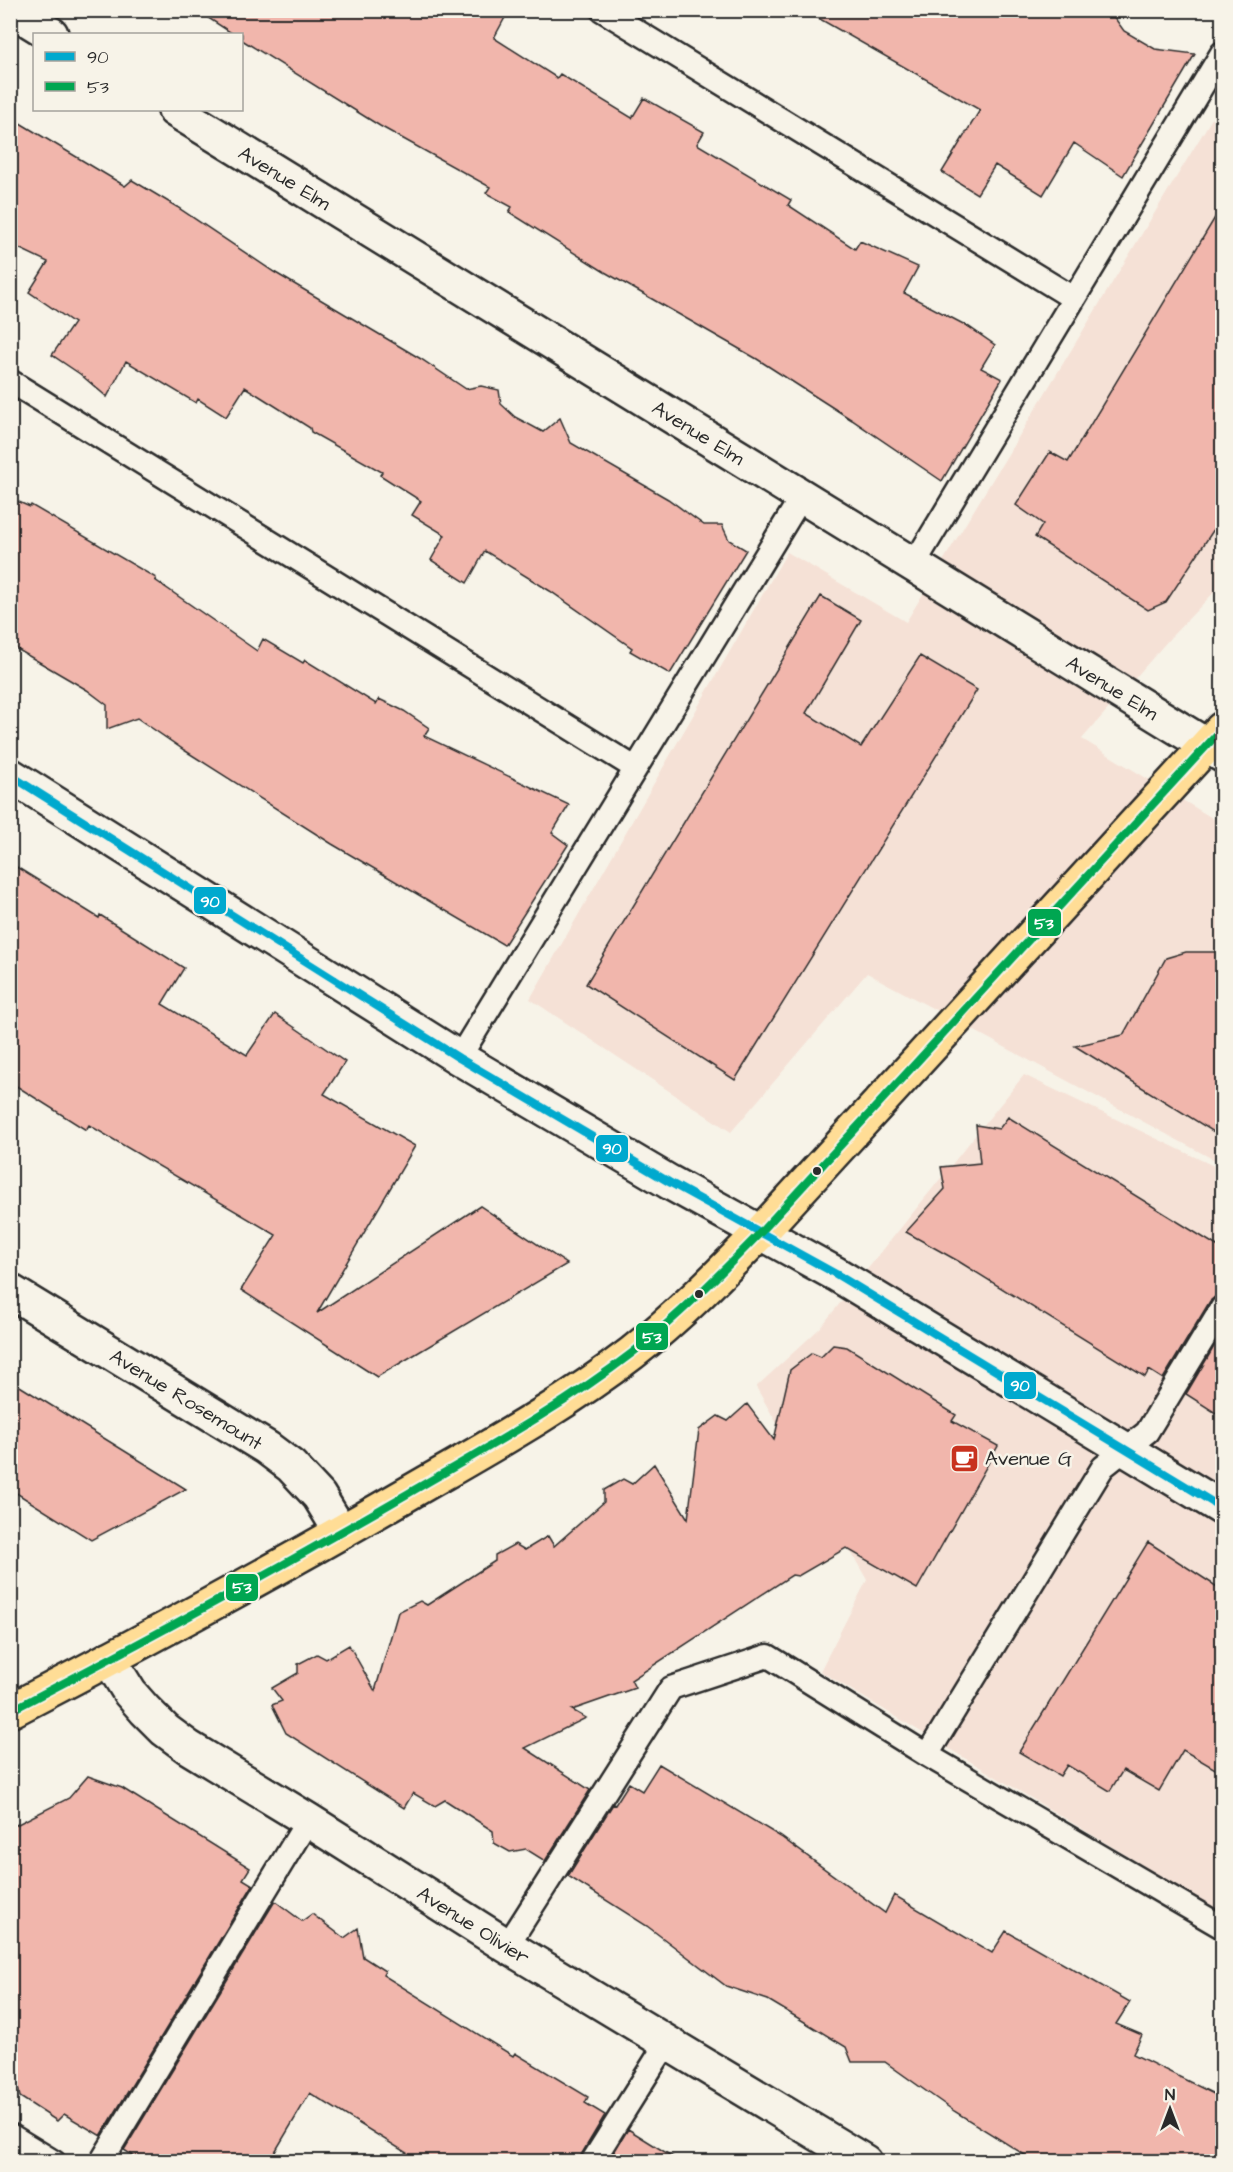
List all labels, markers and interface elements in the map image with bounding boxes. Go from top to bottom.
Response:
legend [33,33,243,111]
text: 90 [87,45,109,70]
text: 53 [87,75,109,100]
street label: Avenue Elm [233,139,336,218]
street label: Avenue Elm [647,394,750,473]
street label: Avenue Elm [1060,649,1164,728]
line badge: 90 [193,886,227,915]
text: 90 [200,891,220,913]
line badge: 53 [1027,908,1062,937]
text: 53 [1034,913,1055,935]
line badge: 90 [595,1134,629,1163]
text: 90 [602,1138,622,1160]
unlabelled marker [811,1165,823,1177]
unlabelled marker [693,1288,705,1300]
line badge: 53 [635,1322,669,1351]
text: 53 [642,1327,663,1349]
street label: Avenue Rosemount [104,1342,268,1457]
line badge: 90 [1003,1371,1037,1400]
text: 90 [1010,1375,1030,1397]
cafe icon: Avenue G [948,1442,980,1474]
place label: Avenue G [985,1445,1072,1473]
line badge: 53 [225,1573,259,1602]
text: 53 [232,1577,253,1599]
street label: Avenue Olivier [412,1880,535,1971]
north arrow [1140,2079,1200,2139]
text: N [1165,2084,1175,2106]

